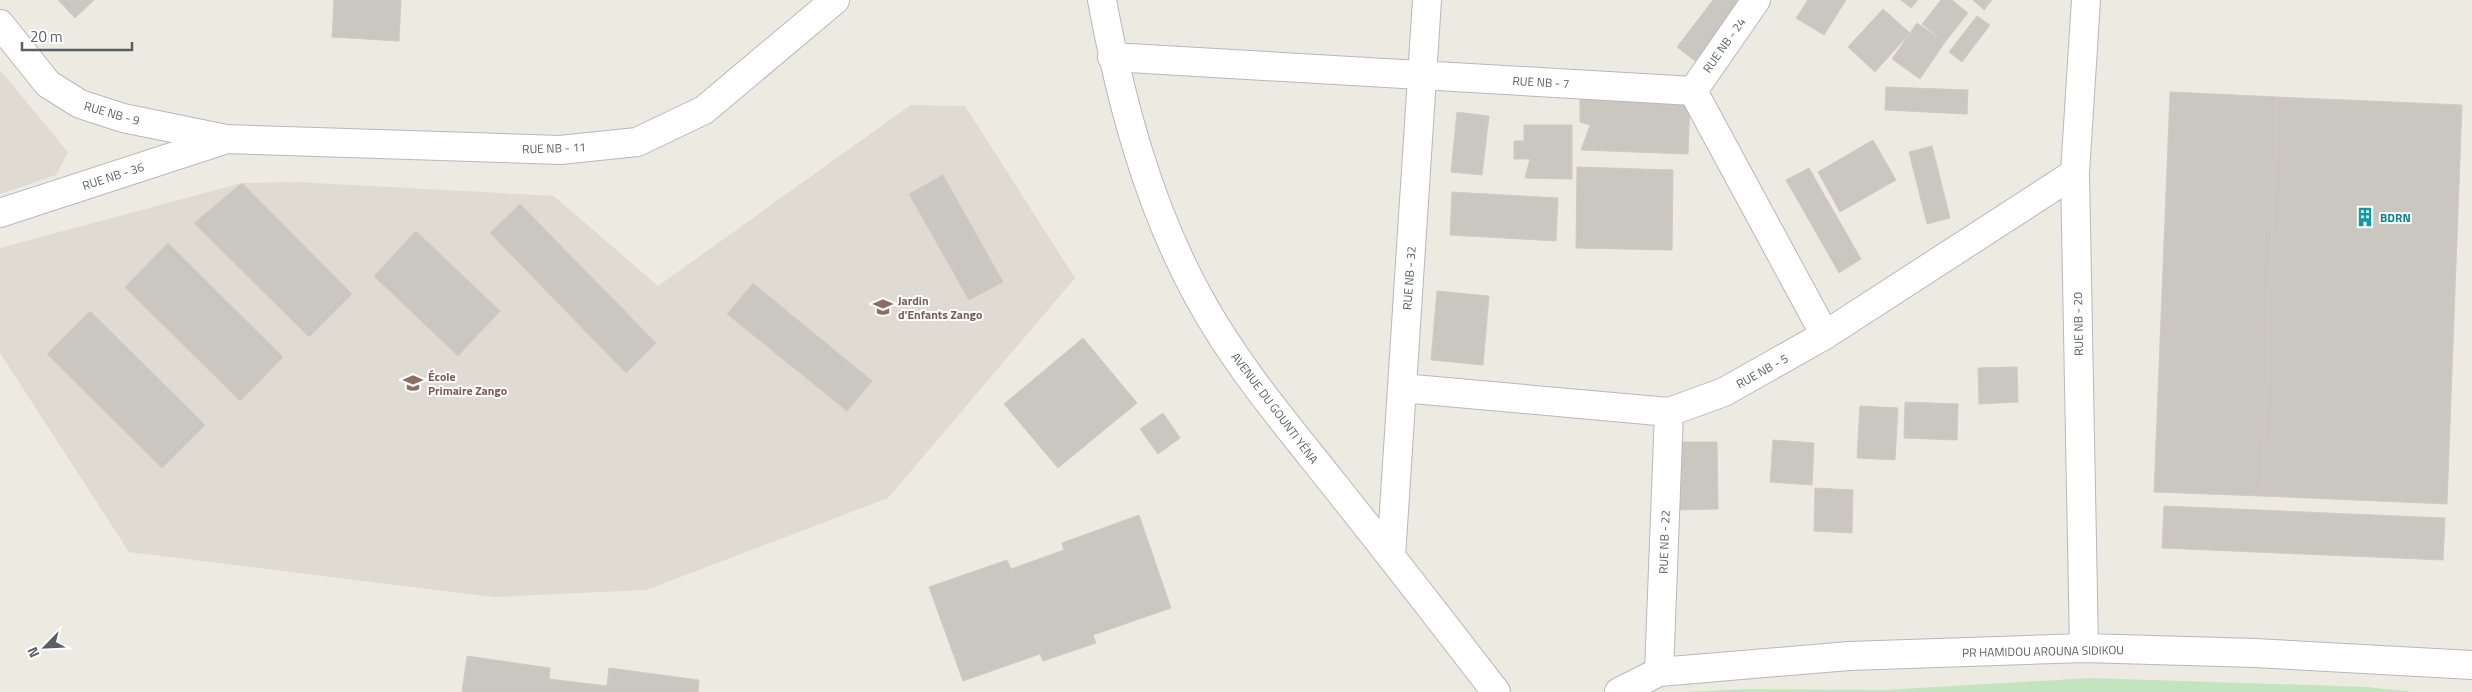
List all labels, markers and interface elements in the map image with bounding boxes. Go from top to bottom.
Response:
street label: RUE NB - 24 [1698,13,1750,77]
scale bar [22,20,132,52]
text: 20 m [30,25,63,48]
street label: RUE NB - 7 [1512,71,1570,93]
street label: RUE NB - 9 [82,96,142,130]
street label: RUE NB - 11 [522,137,586,159]
street label: RUE NB - 36 [80,157,147,195]
building icon: BDRN [2354,206,2376,228]
place label: BDRN [2380,208,2411,227]
street label: RUE NB - 32 [1397,245,1421,311]
place label: Jardin d'Enfants Zango [898,291,982,324]
street label: RUE NB - 20 [2068,292,2088,356]
school or university icon: Jardin d'Enfants Zango [872,296,894,318]
street label: AVENUE DU GOUNTI YÉNA [1227,348,1323,468]
street label: RUE NB - 5 [1732,349,1792,393]
place label: École Primaire Zango [428,367,507,400]
school or university icon: École Primaire Zango [402,372,424,394]
street label: RUE NB - 22 [1653,510,1675,574]
north arrow [20,622,70,672]
street label: PR HAMIDOU AROUNA SIDIKOU [1962,640,2124,662]
text: N [21,644,44,661]

